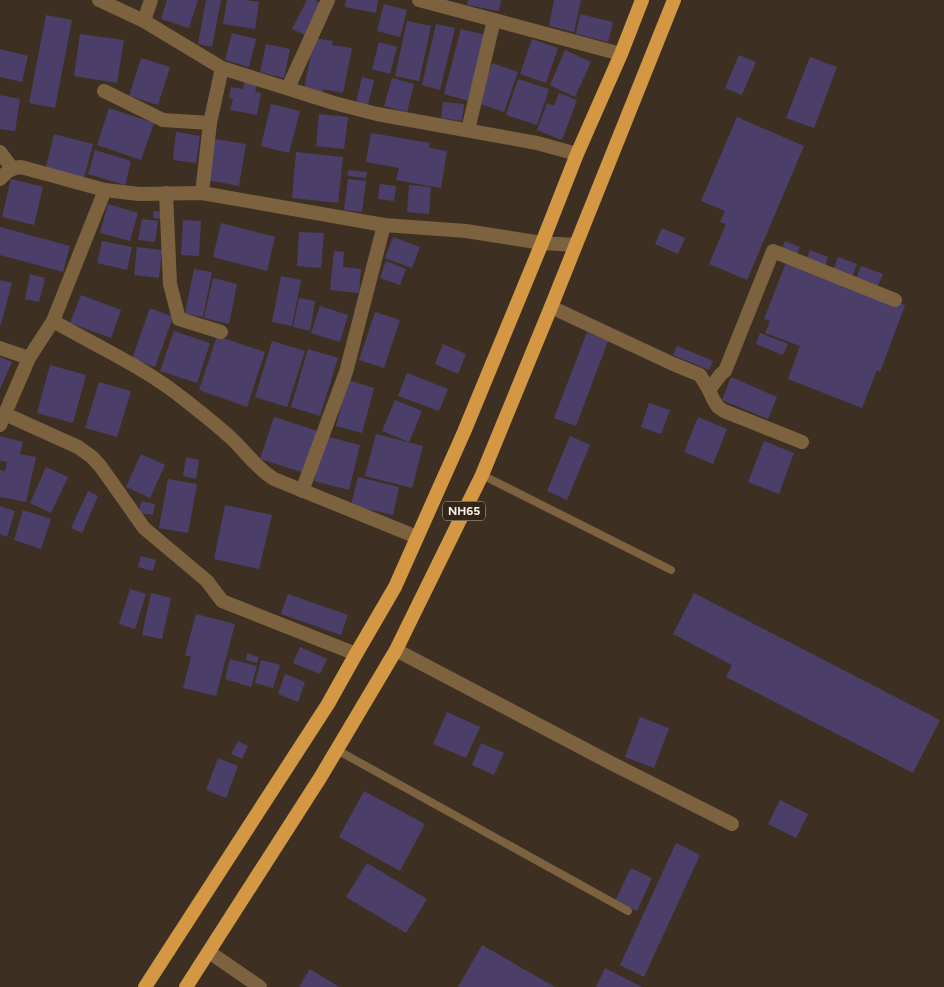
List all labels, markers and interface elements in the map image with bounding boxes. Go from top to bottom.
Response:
road number: NH65 [443,502,485,520]

